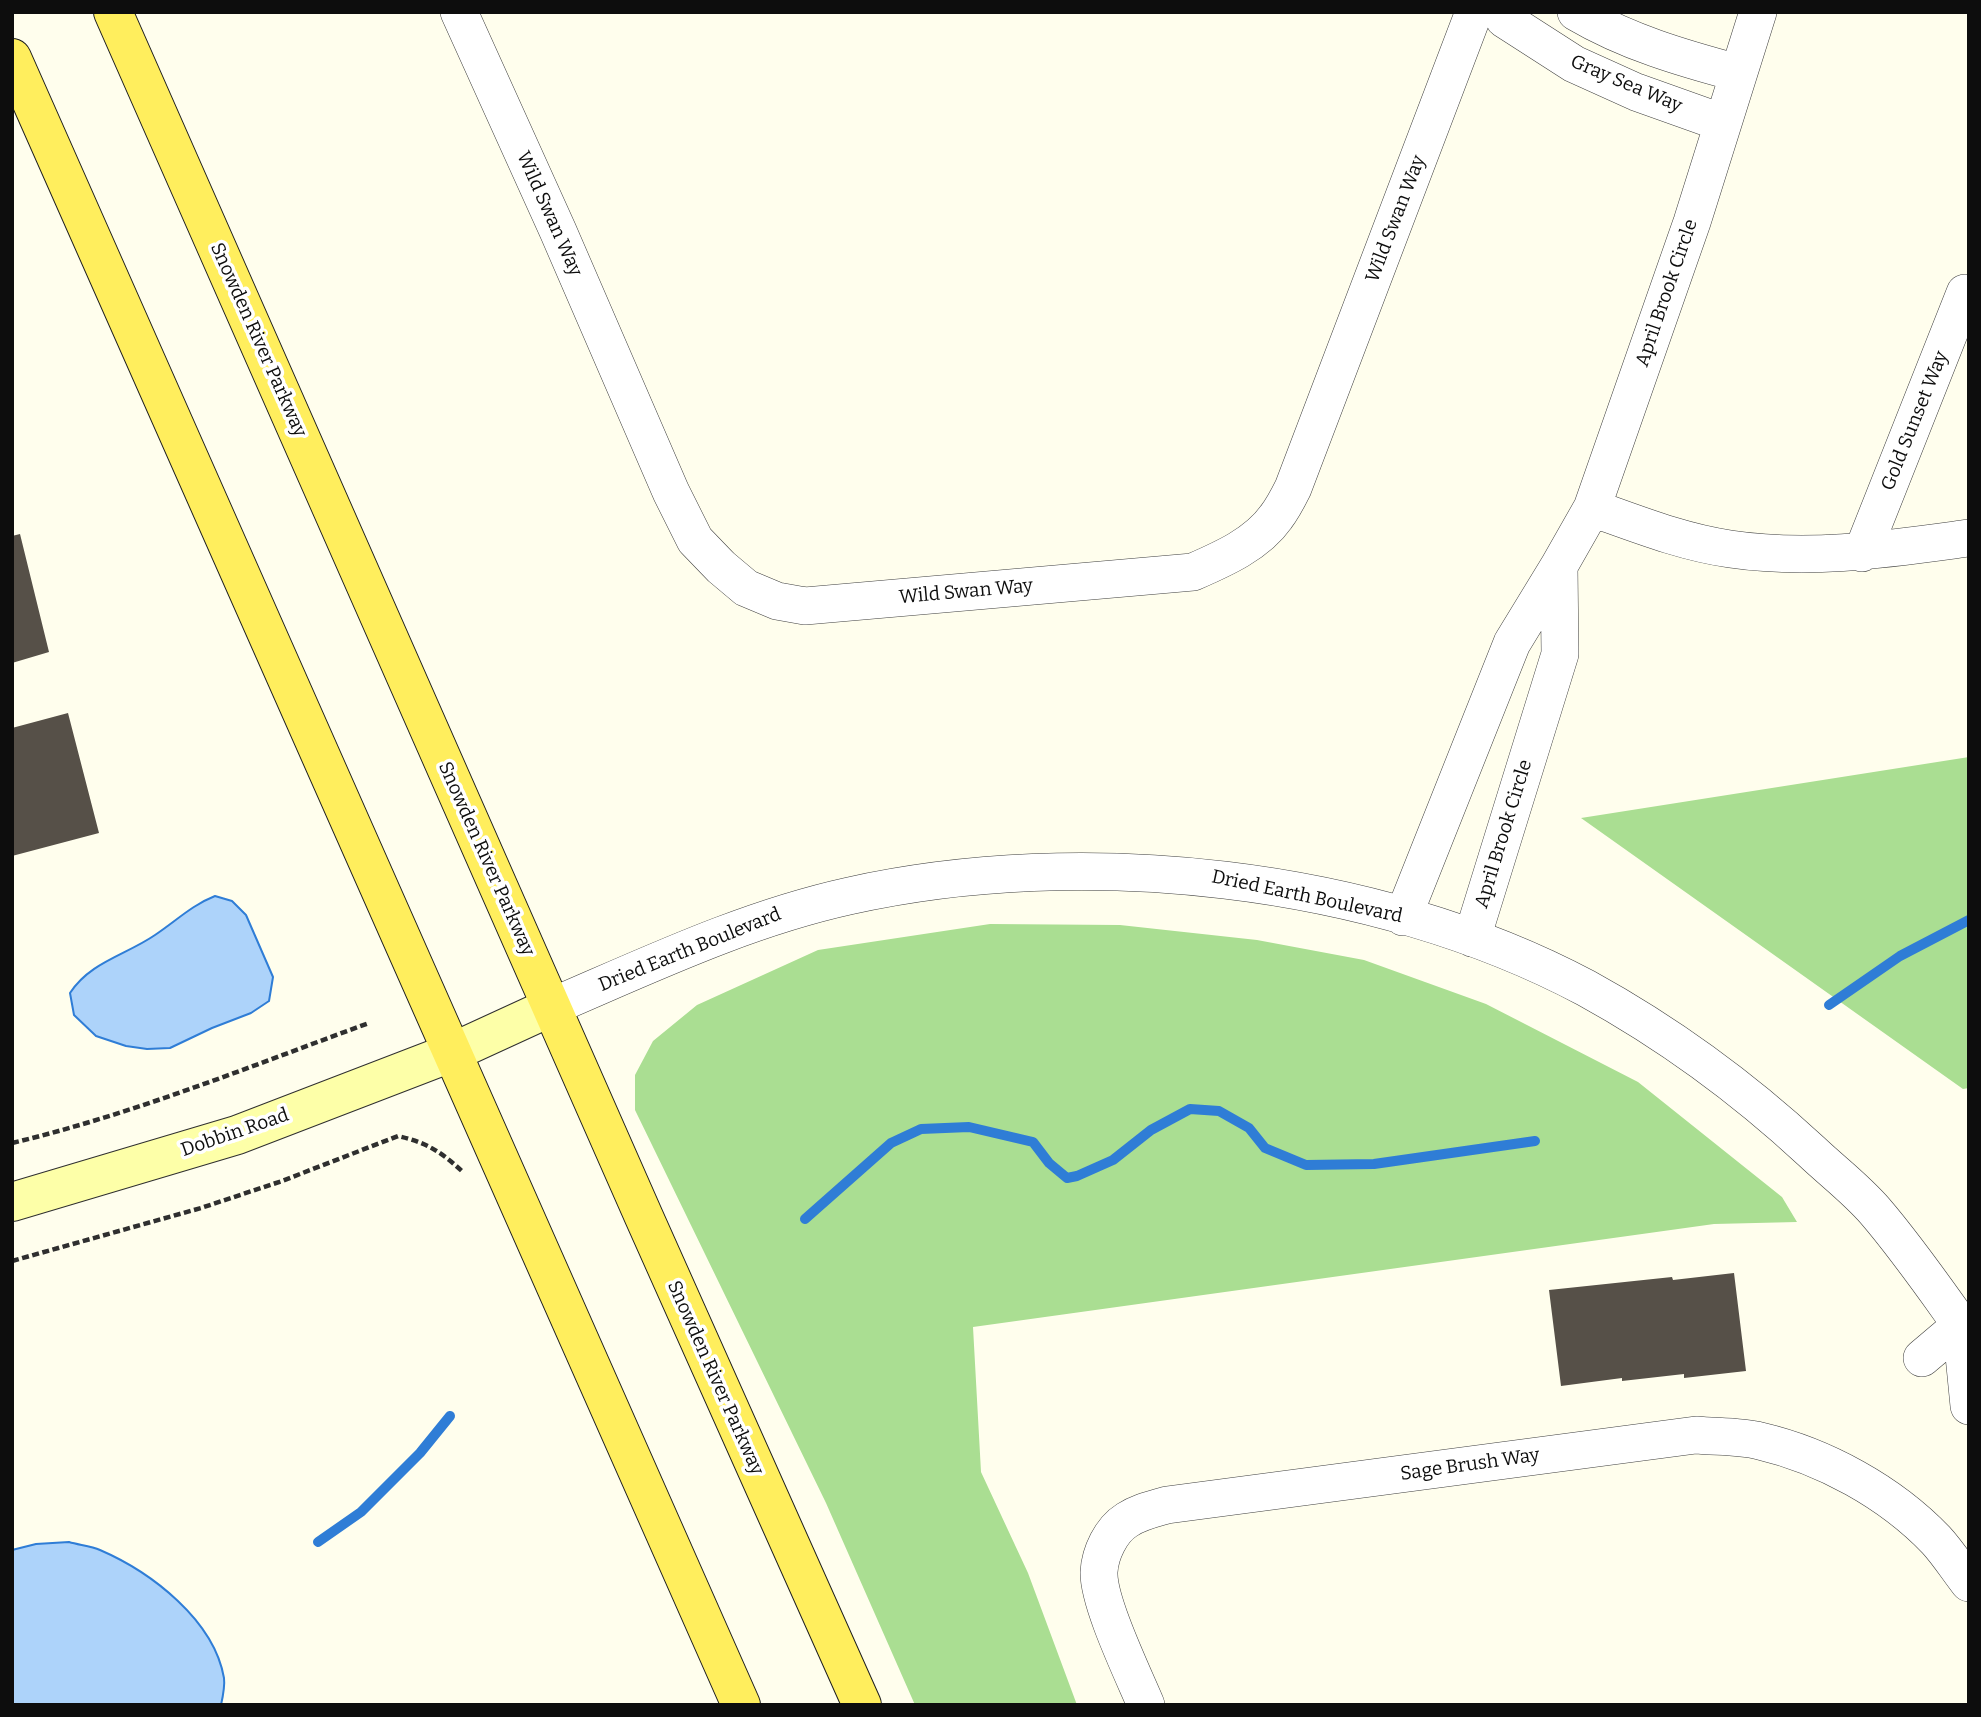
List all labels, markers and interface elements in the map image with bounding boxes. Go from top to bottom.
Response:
street label: Gray Sea Way [1567,50,1685,118]
street label: Wild Swan Way [511,148,587,280]
street label: Wild Swan Way [1361,152,1431,286]
street label: April Brook Circle [1631,216,1703,370]
street label: Snowden River Parkway [205,239,311,441]
street label: Gold Sunset Way [1877,348,1953,494]
street label: Wild Swan Way [898,575,1034,609]
street label: April Brook Circle [1471,757,1537,911]
street label: Snowden River Parkway [433,758,539,960]
street label: Dried Earth Boulevard [1209,866,1405,928]
street label: Dried Earth Boulevard [596,903,784,997]
street label: Dobbin Road [178,1104,292,1162]
street label: Snowden River Parkway [662,1277,768,1479]
street label: Sage Brush Way [1399,1444,1541,1486]

